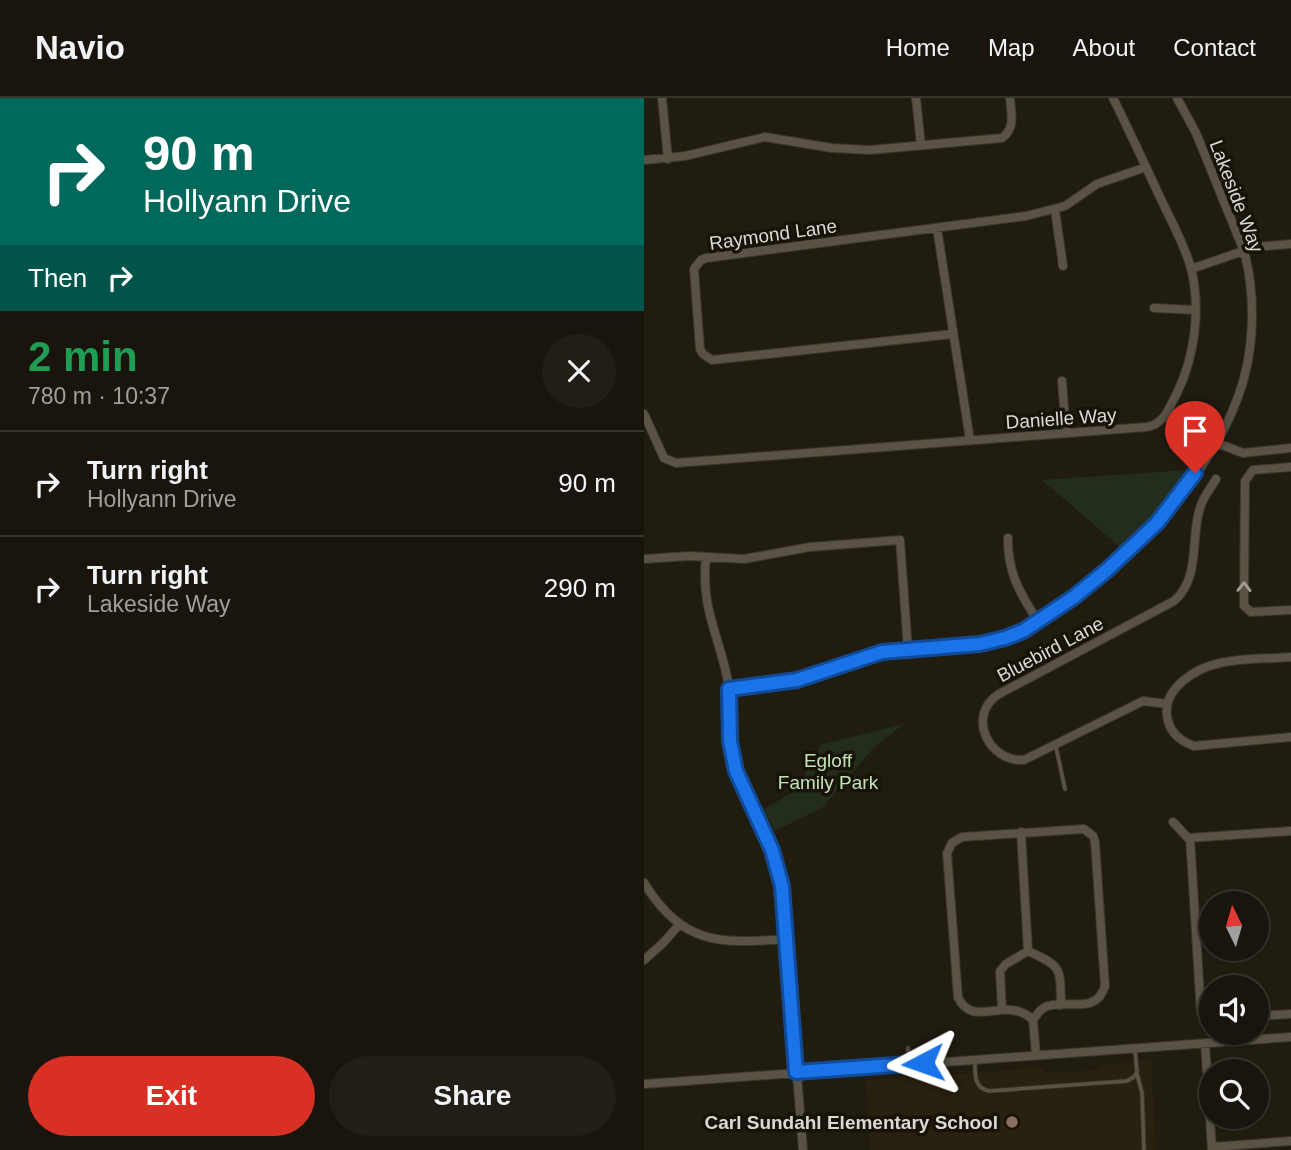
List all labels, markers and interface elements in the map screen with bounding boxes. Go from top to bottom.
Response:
text: Navio [35,29,125,66]
text: Home [886,34,950,61]
text: Map [988,34,1035,61]
text: About [1073,34,1135,61]
text: Contact [1173,34,1256,61]
icon: right [28,126,119,217]
text: 90 m [143,126,255,180]
street label: Lakeside Way [1205,137,1268,256]
text: Hollyann Drive [143,183,351,219]
street label: Raymond Lane [708,215,838,254]
icon: right [101,259,139,297]
text: Then [28,263,87,293]
text: 2 min [28,333,138,380]
button: close [542,334,616,408]
text: 780 m · 10:37 [28,383,170,409]
pin [1165,401,1225,473]
street label: Danielle Way [1005,404,1118,433]
icon: arrive [1176,412,1214,450]
text: Turn right [87,455,208,485]
icon: right [28,465,66,503]
text: 90 m [558,468,616,498]
text: Hollyann Drive [87,486,237,512]
text: Turn right [87,560,208,590]
icon: right [28,570,66,608]
text: 290 m [544,573,616,603]
one-way arrow [1236,581,1252,592]
text: Lakeside Way [87,591,231,617]
street label: Bluebird Lane [994,613,1107,686]
park label: Egloff Family Park [778,750,879,793]
north arrow [1199,891,1269,961]
map controls [1199,891,1269,1129]
button: sound [1199,975,1269,1045]
position arrow [886,1026,960,1100]
button: Exit [28,1056,315,1136]
button: Share [329,1056,616,1136]
button: search [1199,1059,1269,1129]
place label: Carl Sundahl Elementary School [704,1112,998,1133]
marker: Carl Sundahl Elementary School [1004,1114,1020,1130]

